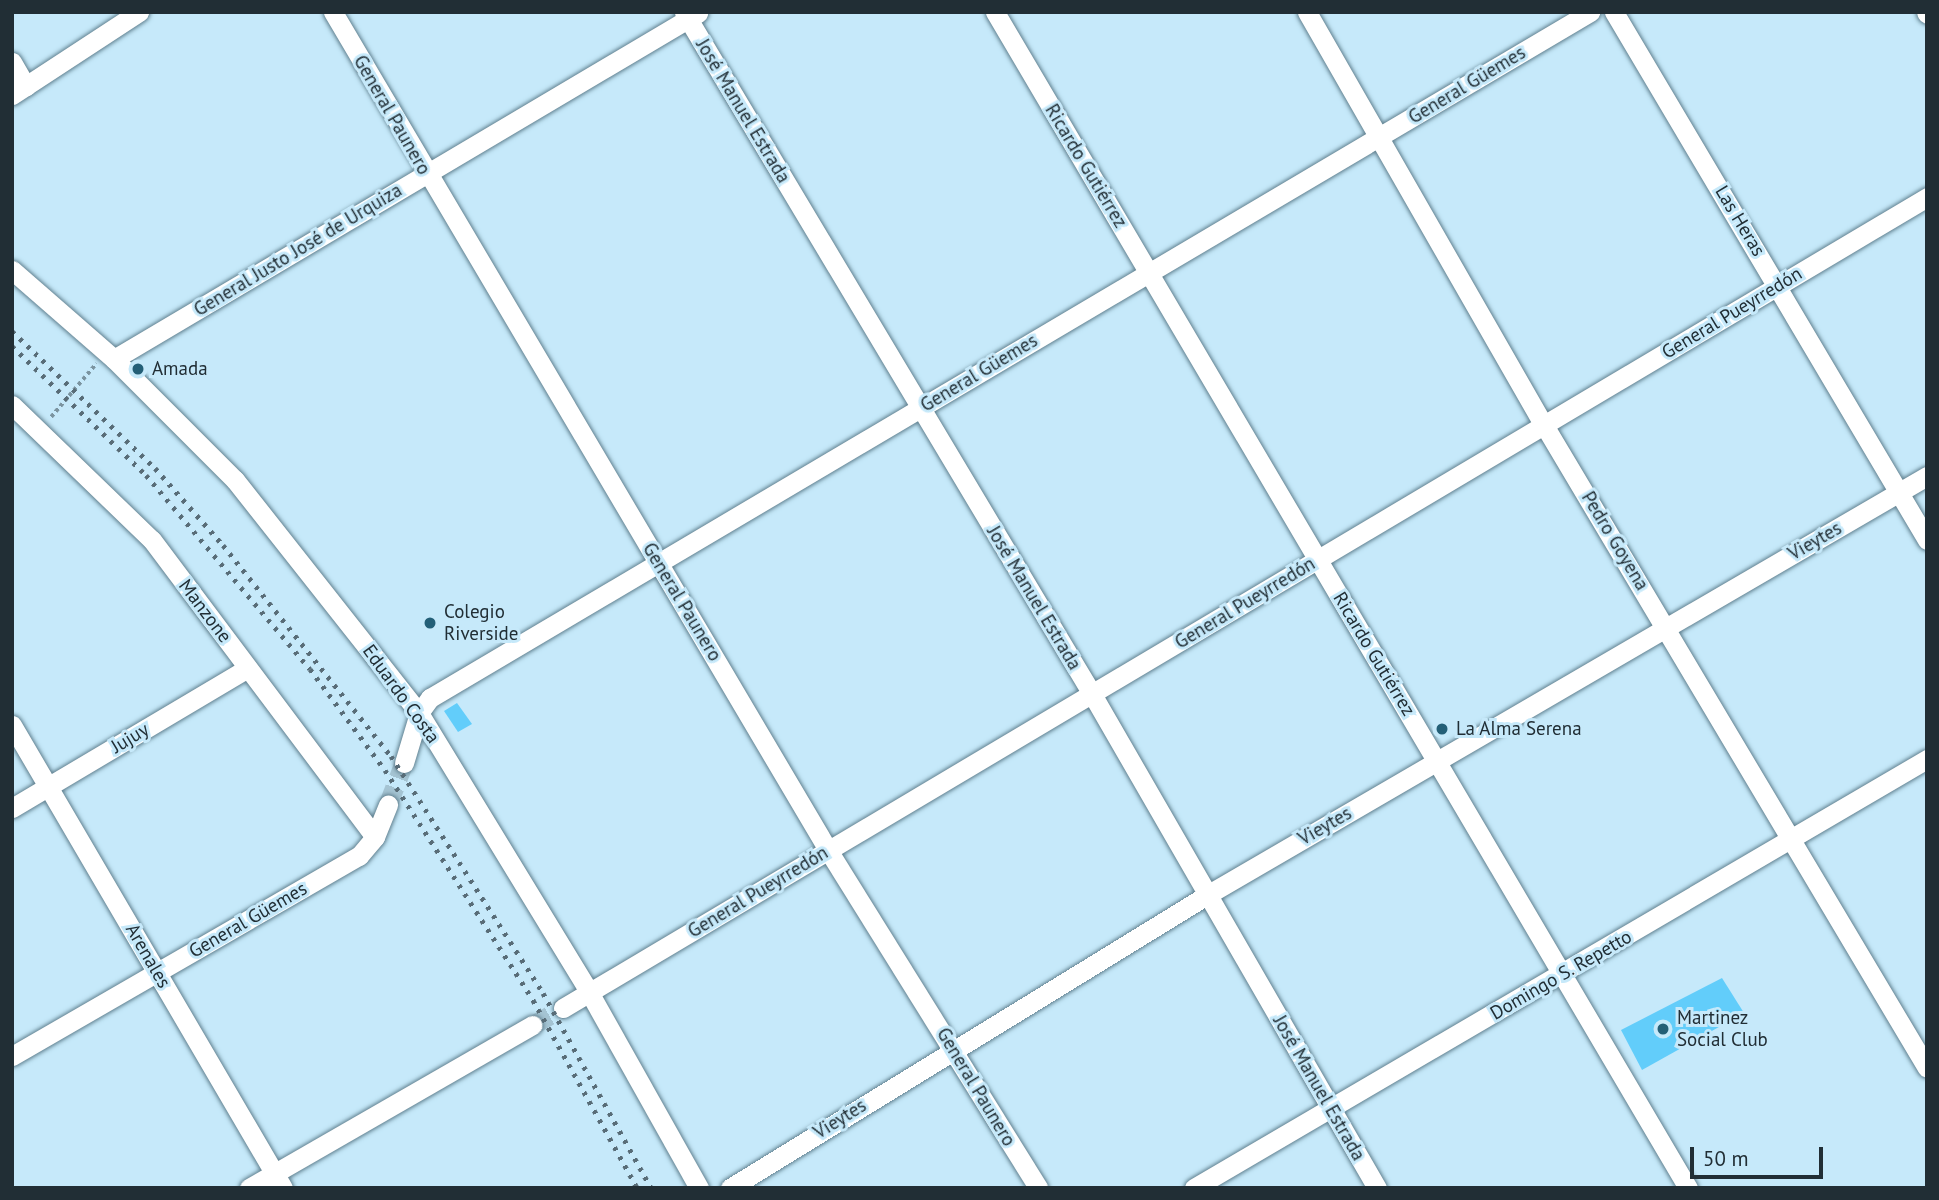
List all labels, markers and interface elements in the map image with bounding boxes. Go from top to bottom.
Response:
street label: José Manuel Estrada [691,35,795,187]
street label: General Güemes [1404,41,1530,129]
street label: General Paunero [349,51,435,179]
street label: Ricardo Gutiérrez [1040,100,1132,232]
street label: General Justo José de Urquiza [190,179,406,321]
street label: Las Heras [1710,182,1770,260]
street label: General Pueyrredón [1658,262,1806,364]
street label: General Güemes [916,329,1042,417]
place label: Amada [152,358,208,380]
marker: Amada [130,361,146,377]
street label: Pedro Goyena [1577,487,1653,595]
street label: Vieytes [1784,517,1846,565]
street label: José Manuel Estrada [982,522,1086,674]
street label: General Paunero [638,539,726,665]
street label: General Pueyrredón [1171,552,1319,654]
street label: Manzone [174,575,236,647]
street label: Ricardo Gutiérrez [1328,588,1420,720]
place label: Colegio Riverside [444,601,518,645]
marker: Colegio Riverside [422,615,438,631]
street label: Eduardo Costa [358,640,444,748]
street label: Jujuy [107,718,153,758]
place label: La Alma Serena [1456,718,1582,740]
marker: La Alma Serena [1434,721,1450,737]
street label: Vieytes [1294,802,1356,850]
street label: General Pueyrredón [684,841,832,943]
street label: General Güemes [185,877,311,963]
street label: Arenales [121,920,175,992]
street label: Domingo S. Repetto [1486,925,1636,1025]
place label: Martinez Social Club [1677,1007,1768,1051]
street label: José Manuel Estrada [1268,1011,1370,1165]
marker: Martinez Social Club [1655,1021,1671,1037]
street label: General Paunero [932,1024,1020,1150]
street label: Vieytes [809,1094,871,1144]
scale bar [1694,1134,1827,1178]
text: 50 m [1703,1145,1749,1172]

